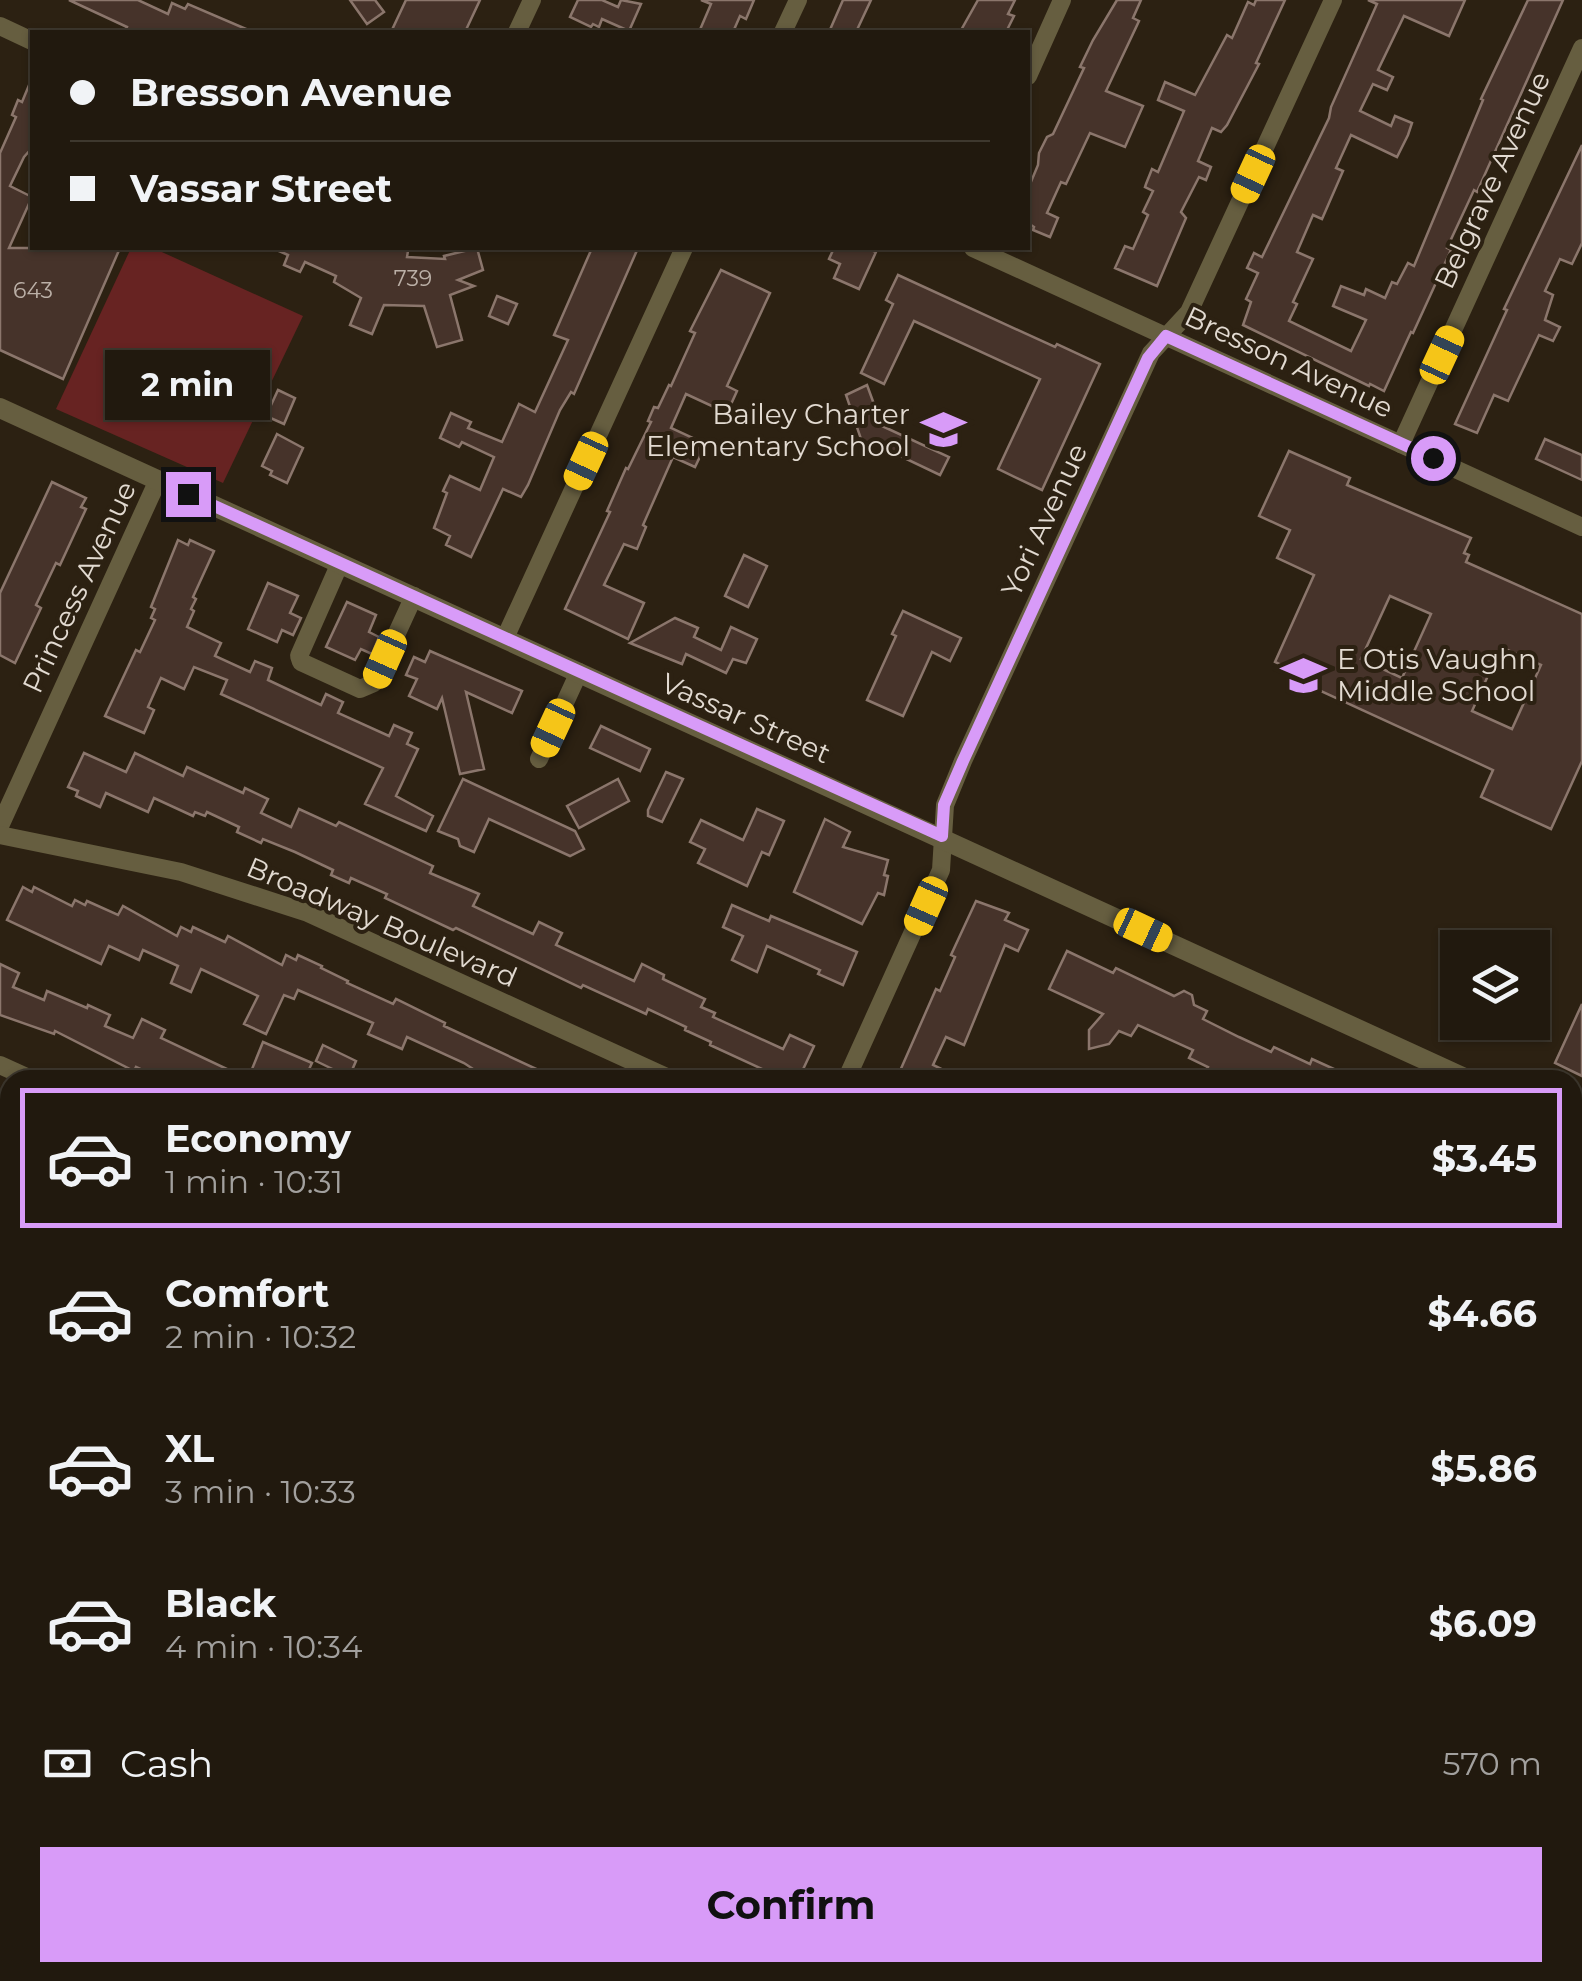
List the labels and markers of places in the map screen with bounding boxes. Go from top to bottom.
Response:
place label: Bailey Charter Elementary School [646,397,910,463]
school or university icon: Bailey Charter Elementary School [919,406,967,454]
place label: E Otis Vaughn Middle School [1337,642,1537,708]
school or university icon: E Otis Vaughn Middle School [1280,651,1328,699]

